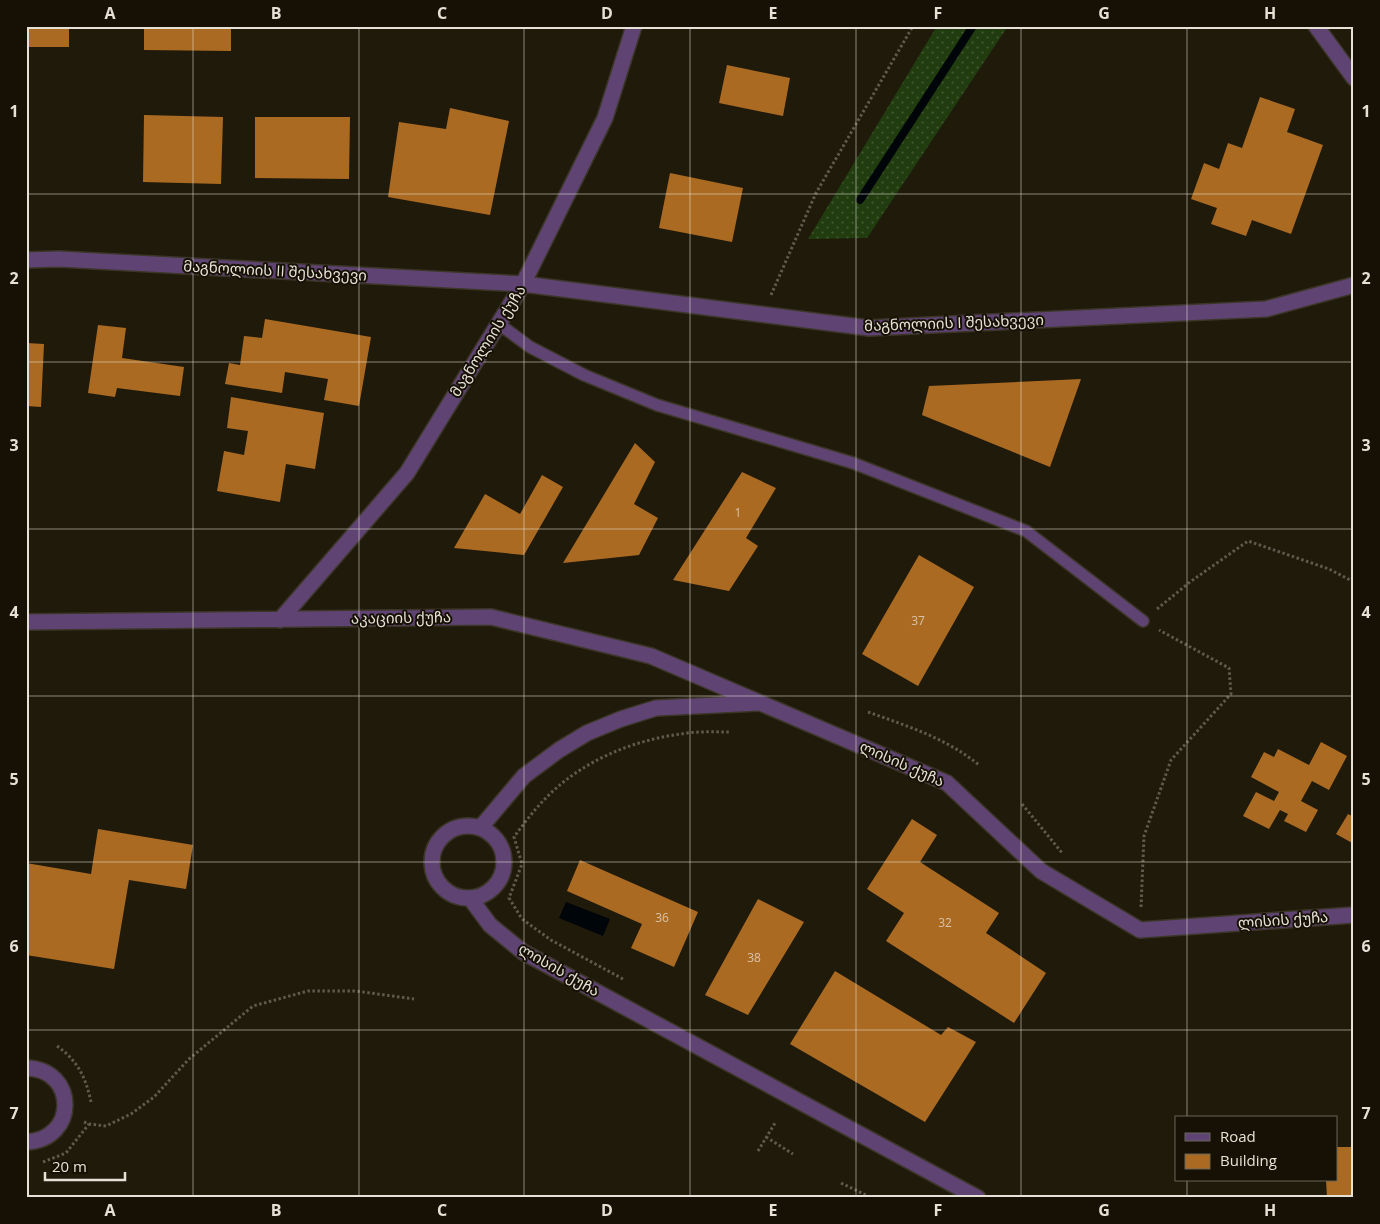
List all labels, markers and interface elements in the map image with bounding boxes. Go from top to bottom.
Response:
text: A [104,2,116,24]
text: B [271,2,281,24]
text: C [437,2,447,24]
text: D [601,2,613,24]
text: E [769,2,778,24]
text: F [934,2,942,24]
text: G [1098,2,1110,24]
text: H [1264,2,1276,24]
text: 1 [9,100,19,122]
text: 1 [1361,100,1371,122]
street label: მაგნოლიის II შესახვევი [183,255,367,285]
text: 2 [9,267,19,289]
text: 2 [1361,267,1371,289]
street label: მაგნოლიის ქუჩა [445,281,530,400]
street label: მაგნოლიის I შესახვევი [864,309,1044,335]
text: 3 [9,434,19,456]
text: 3 [1361,434,1371,456]
house number: 1 [735,504,741,521]
text: 4 [9,601,19,623]
text: 4 [1361,601,1371,623]
street label: აკაციის ქუჩა [351,606,451,628]
house number: 37 [911,612,925,629]
street label: ლისის ქუჩა [857,736,948,791]
text: 5 [9,768,19,790]
text: 5 [1361,768,1371,790]
street label: ლისის ქუჩა [1237,906,1329,932]
house number: 36 [655,909,669,926]
house number: 32 [938,914,952,931]
text: 6 [9,935,19,957]
text: 6 [1361,935,1371,957]
street label: ლისის ქუჩა [515,938,604,1000]
house number: 38 [747,949,761,966]
text: 7 [9,1102,19,1124]
text: 7 [1361,1102,1371,1124]
legend [1175,1116,1338,1182]
text: Road [1220,1126,1256,1146]
scale bar [45,1149,125,1181]
text: Building [1220,1150,1277,1170]
text: 20 m [52,1156,87,1176]
text: A [104,1199,116,1221]
text: B [271,1199,281,1221]
text: C [437,1199,447,1221]
text: D [601,1199,613,1221]
text: E [769,1199,778,1221]
text: F [934,1199,942,1221]
text: G [1098,1199,1110,1221]
text: H [1264,1199,1276,1221]

